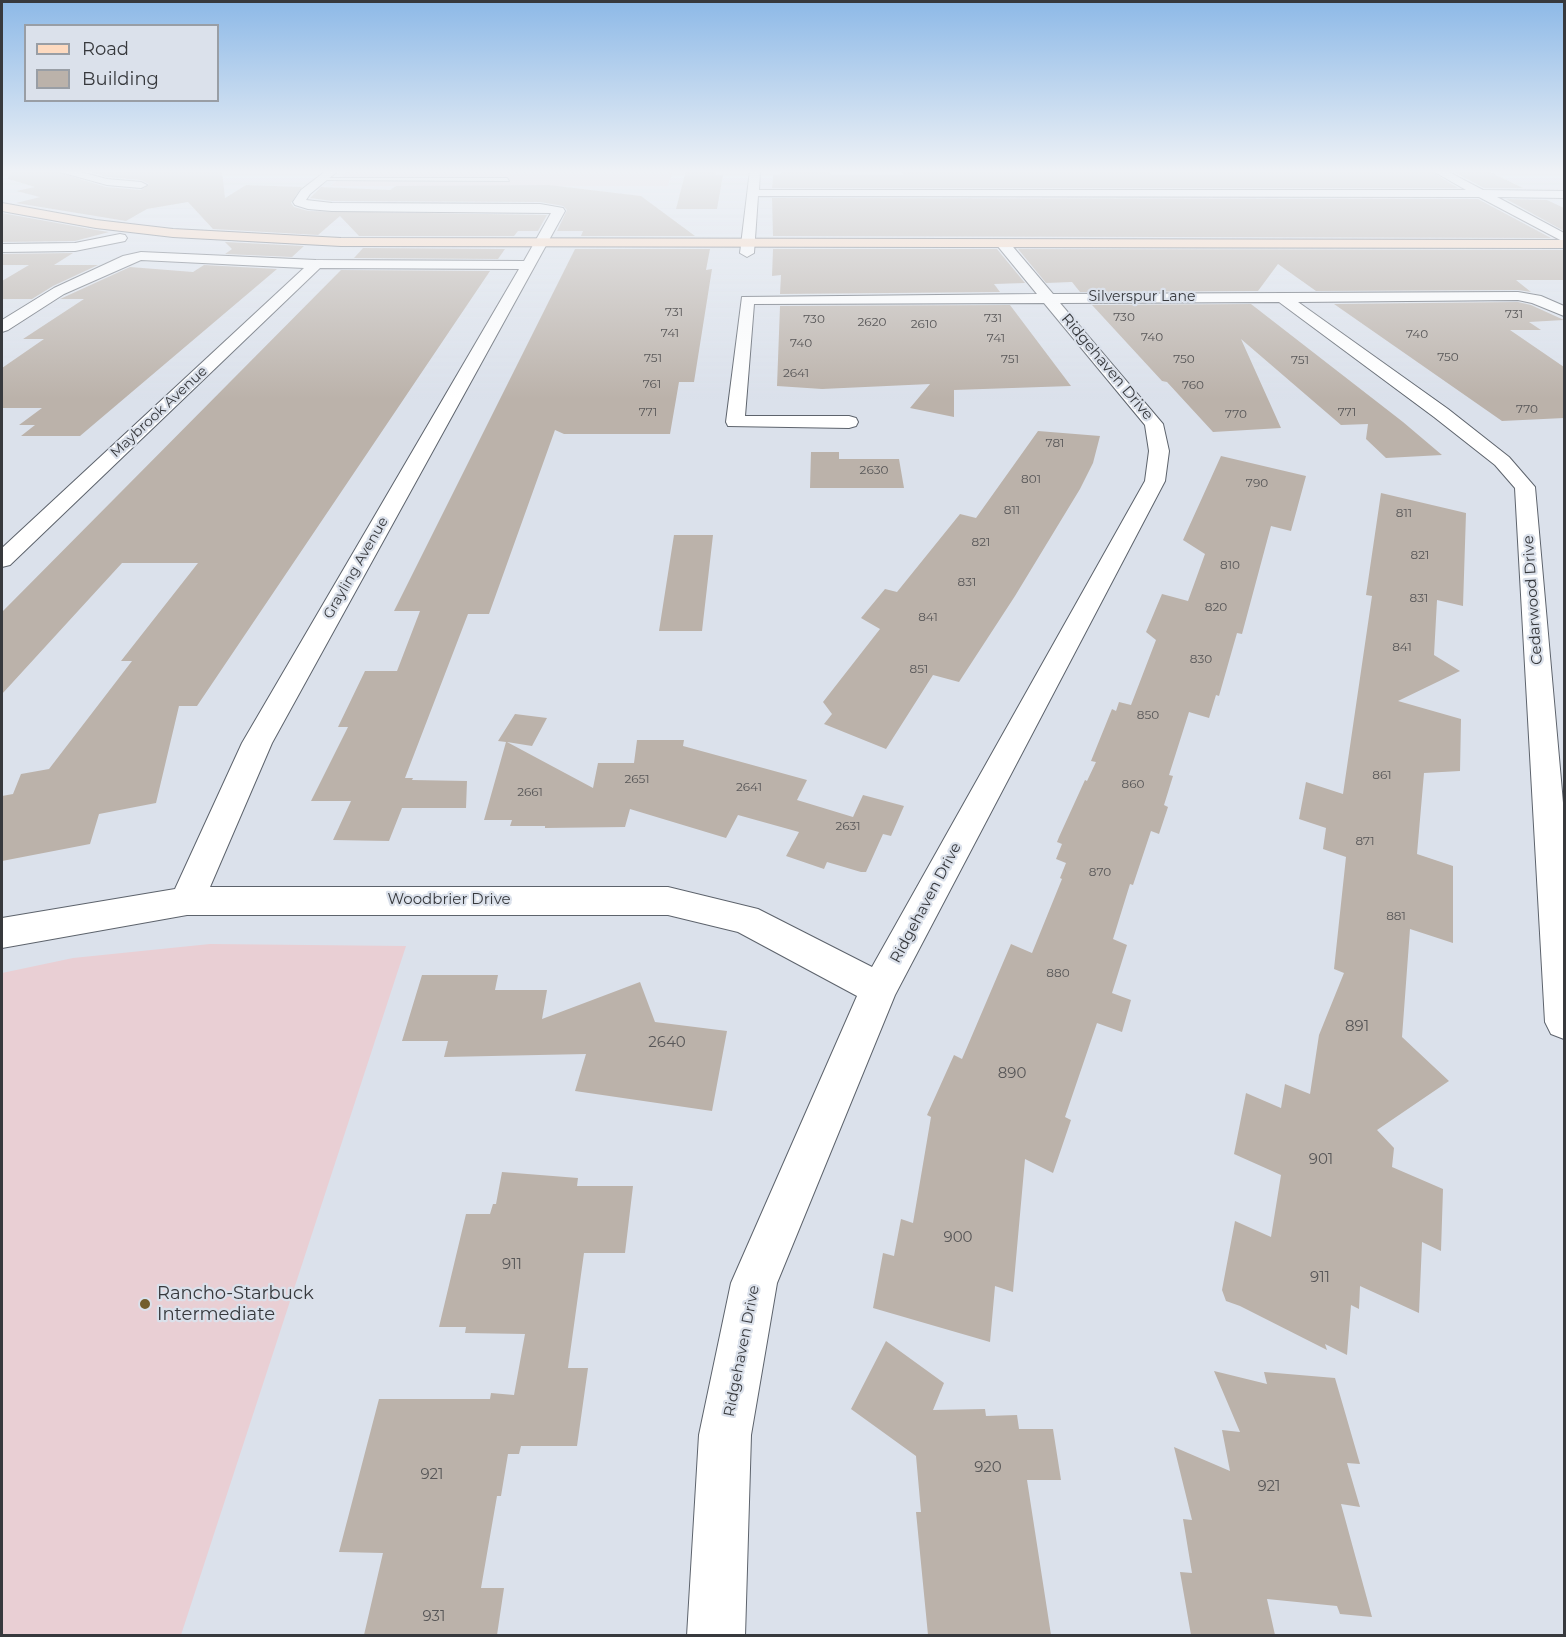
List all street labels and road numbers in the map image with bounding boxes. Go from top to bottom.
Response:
street label: Silverspur Lane [1089,289,1195,305]
street label: Ridgehaven Drive [1057,310,1157,424]
street label: Maybrook Avenue [107,363,211,461]
street label: Grayling Avenue [320,514,392,622]
street label: Cedarwood Drive [1519,535,1547,665]
street label: Ridgehaven Drive [887,840,965,966]
street label: Woodbrier Drive [387,891,511,909]
street label: Ridgehaven Drive [720,1284,764,1418]

